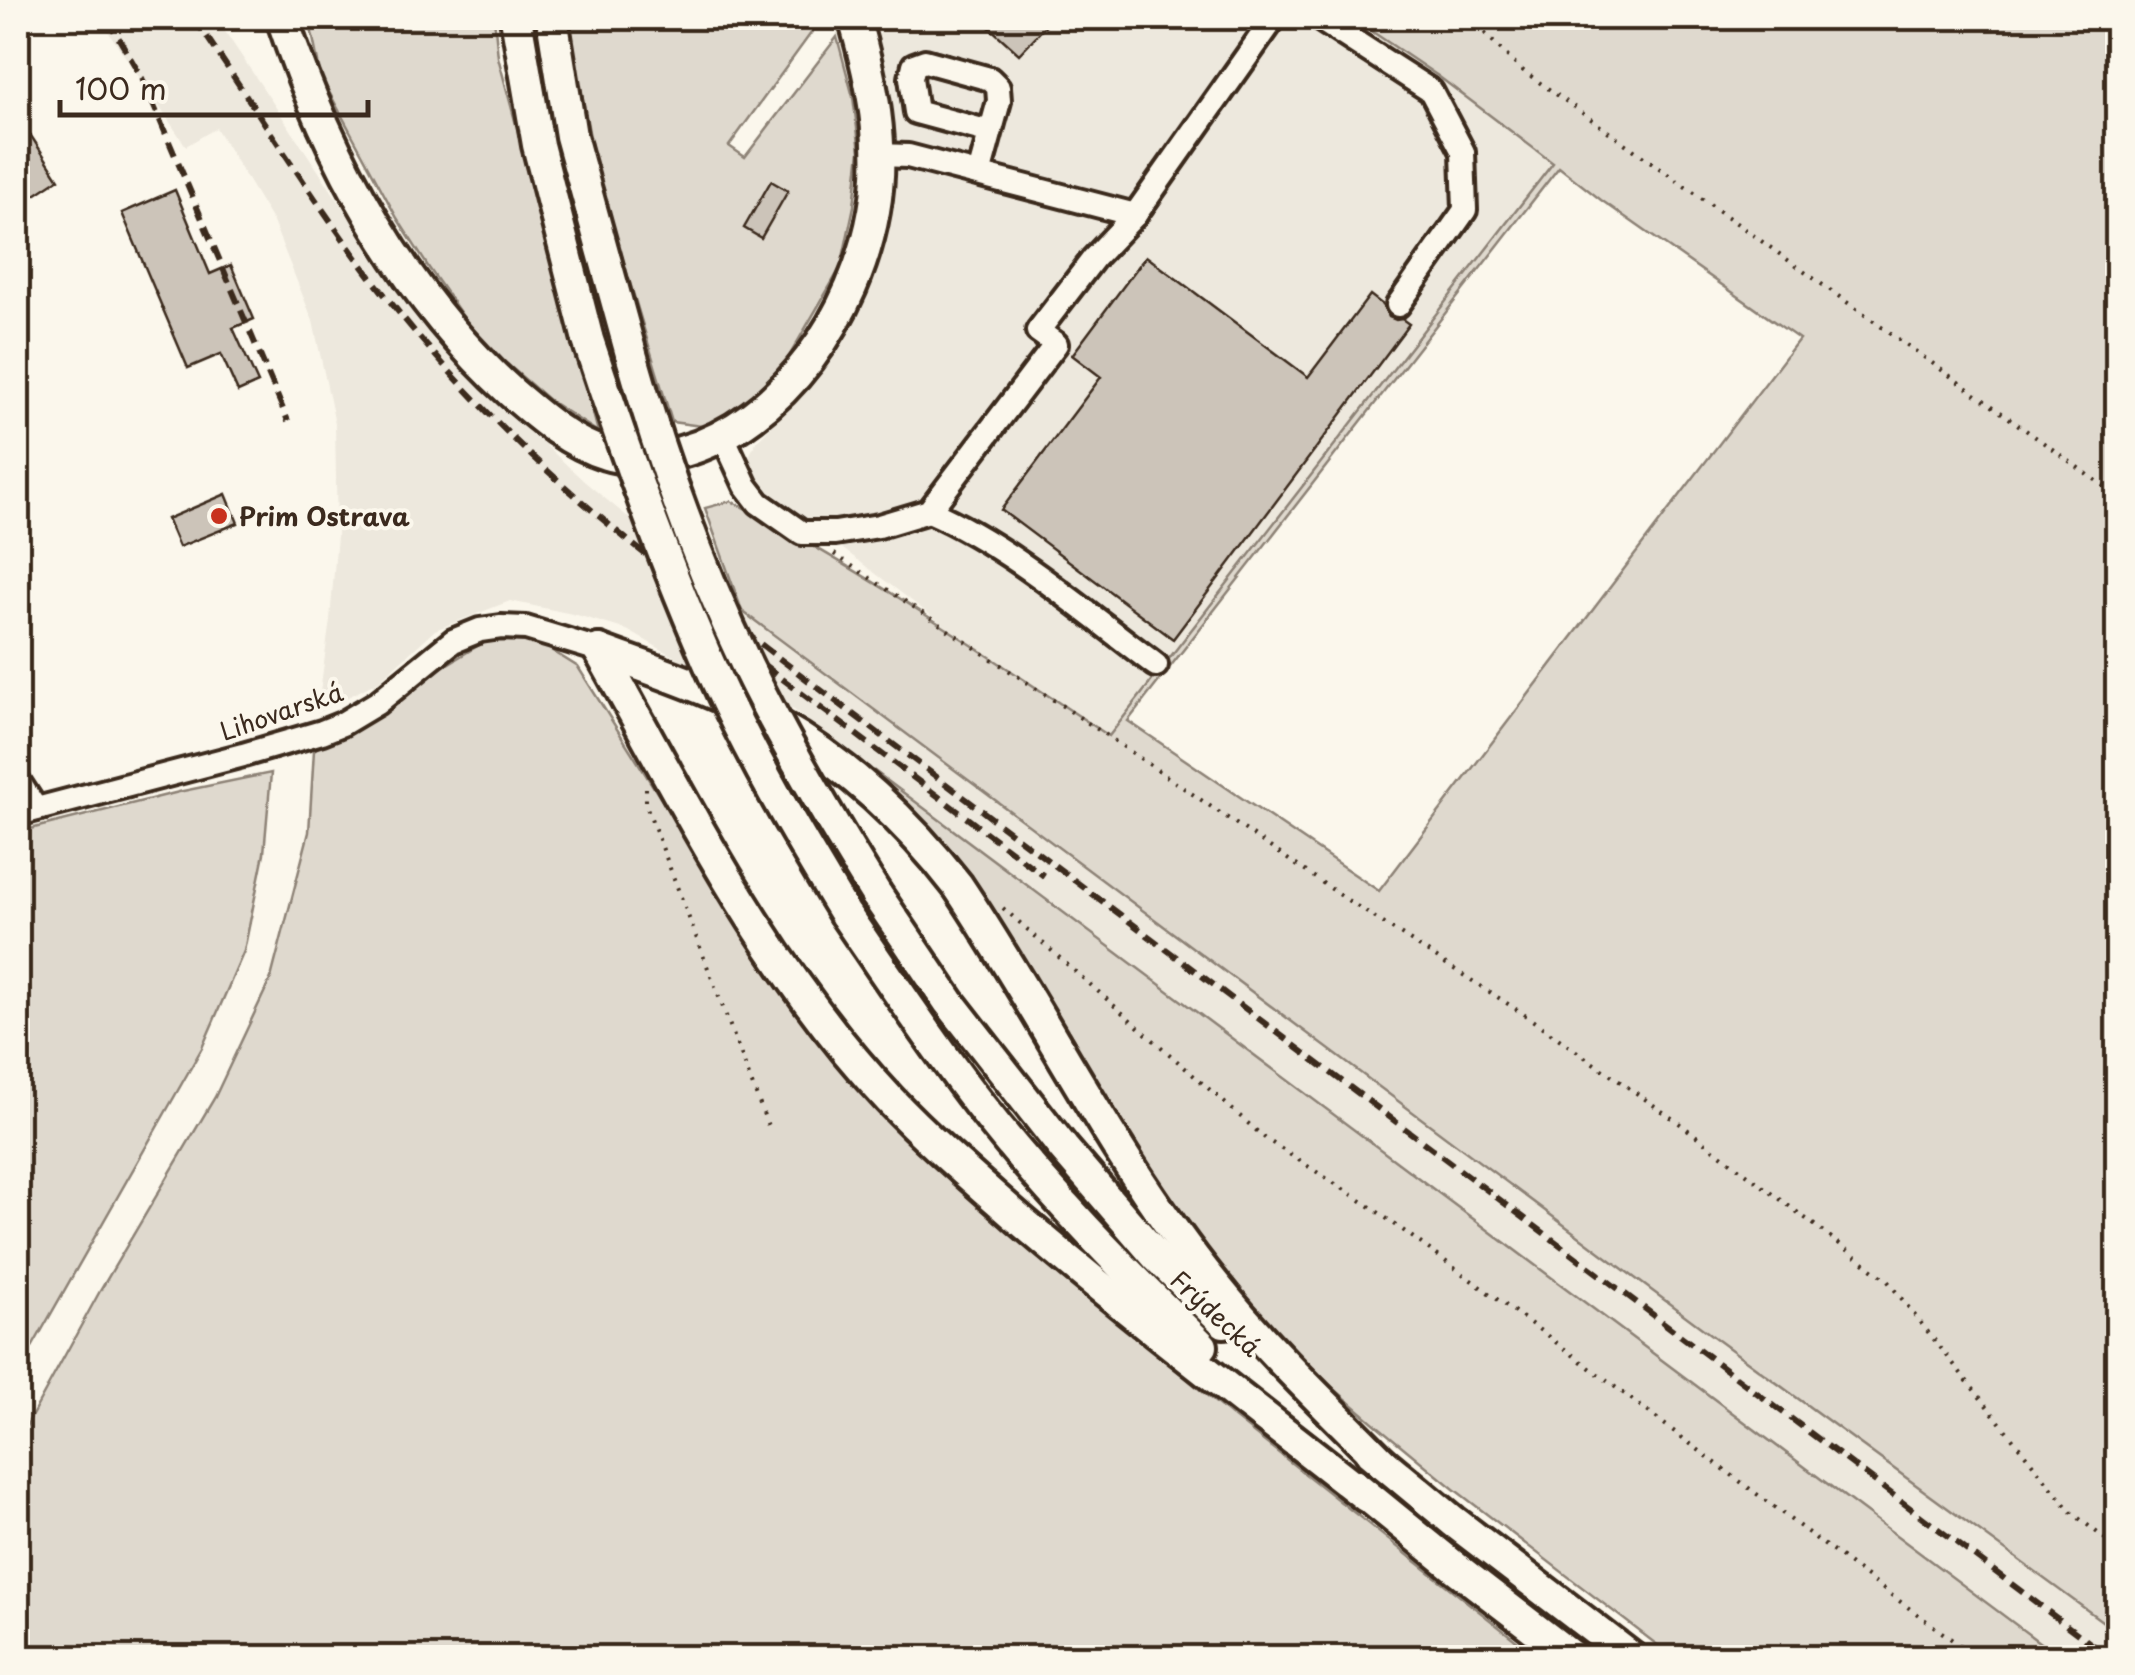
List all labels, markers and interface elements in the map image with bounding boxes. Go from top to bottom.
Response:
scale bar [60,55,368,117]
text: 100 m [75,65,167,110]
place label: Prim Ostrava [239,497,410,535]
marker: Prim Ostrava [208,505,230,527]
street label: Lihovarská [214,672,348,750]
street label: Frýdecká [1162,1261,1270,1365]

